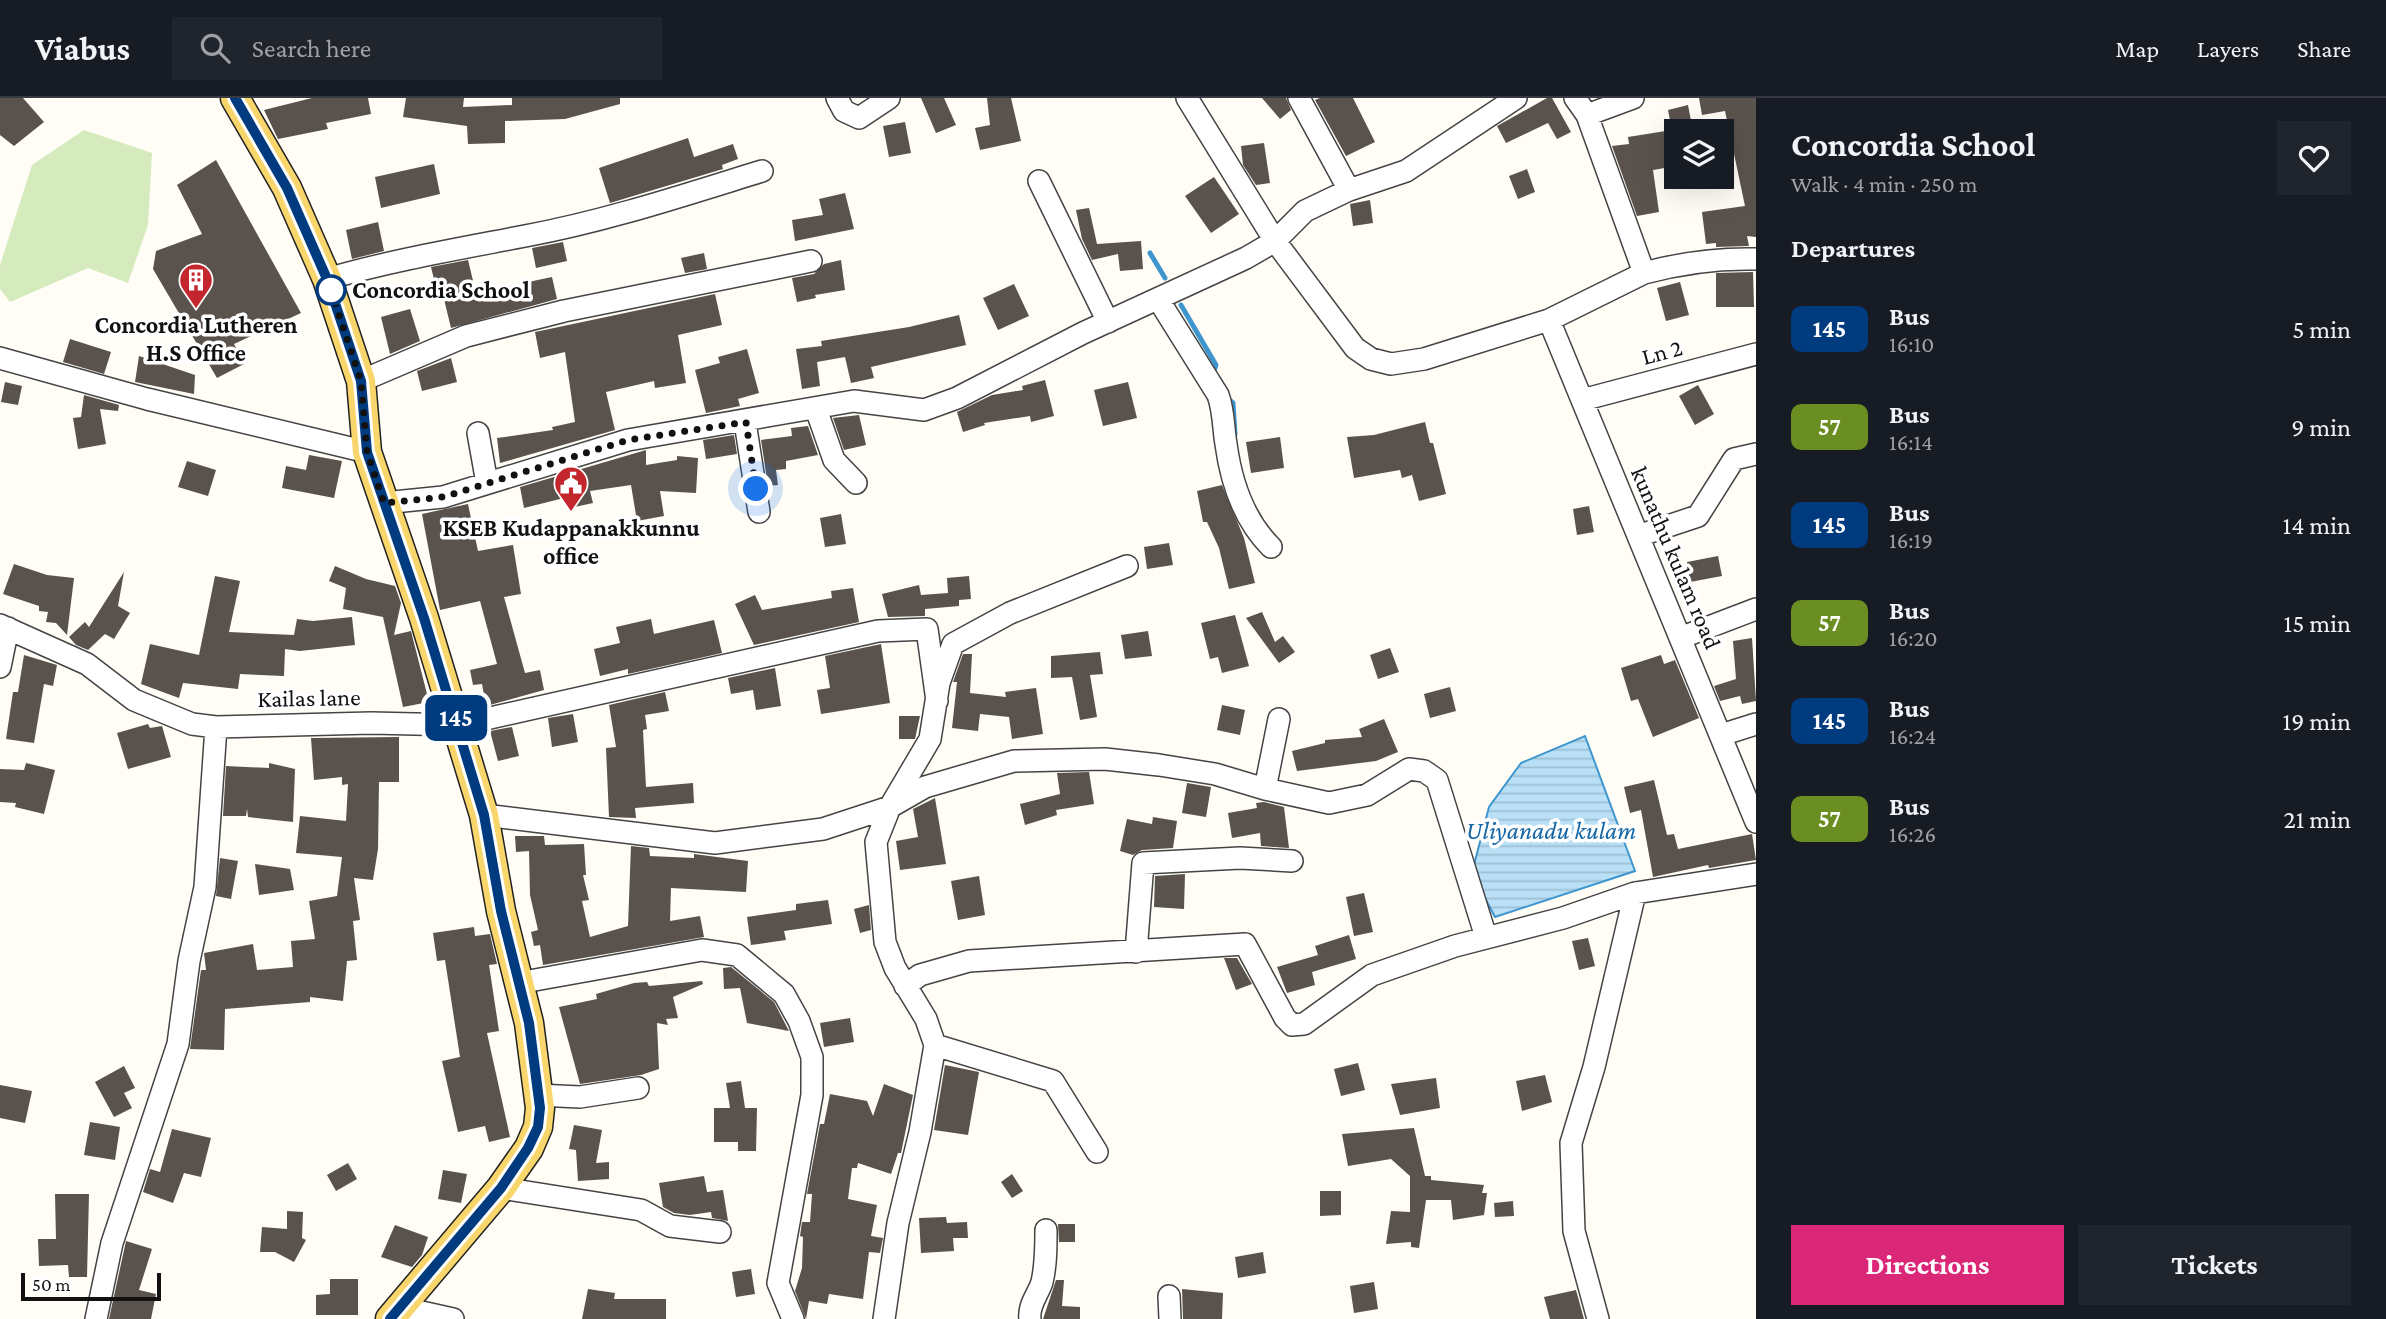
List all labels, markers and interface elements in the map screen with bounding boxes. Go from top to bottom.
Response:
search box [172,17,662,80]
icon: search [196,29,234,67]
text: Viabus [35,30,130,67]
text: Search here [252,34,371,63]
text: Map [2115,35,2159,62]
text: Layers [2197,35,2259,62]
text: Share [2297,35,2351,62]
map controls [1664,119,1734,189]
button: layers [1664,119,1734,189]
button: heart [2277,121,2351,195]
text: Concordia School [1791,126,2035,163]
text: Walk · 4 min · 250 m [1791,171,1978,197]
text: Departures [1791,234,1915,263]
building icon: Concordia Lutheren H.S Office [177,261,215,310]
marker: Concordia School [316,275,346,305]
place label: Concordia School [352,276,530,303]
text: Bus [1889,302,1930,331]
place label: Concordia Lutheren H.S Office [94,311,298,366]
text: 145 [1813,315,1846,342]
text: 5 min [2292,315,2351,344]
text: 16:10 [1889,331,1934,357]
street label: Ln 2 [1639,333,1685,370]
text: Bus [1889,400,1930,429]
text: 57 [1818,413,1841,440]
text: 9 min [2291,413,2351,442]
text: 16:14 [1889,429,1933,455]
street label: kunathu kulam road [1626,463,1727,653]
public building icon: KSEB Kudappanakkunnu office [552,464,590,513]
your location [738,471,773,506]
text: Bus [1889,498,1930,527]
text: 145 [1813,511,1846,538]
text: 14 min [2283,511,2351,540]
place label: KSEB Kudappanakkunnu office [442,514,700,569]
text: 16:19 [1889,527,1933,553]
text: Bus [1889,596,1930,625]
text: 57 [1818,609,1841,636]
text: 15 min [2284,609,2351,638]
text: 16:20 [1889,625,1938,651]
street label: Kailas lane [257,683,361,712]
text: Bus [1889,694,1930,723]
line badge: 145 [416,695,496,741]
text: 145 [439,704,473,731]
text: 145 [1813,707,1846,734]
text: 19 min [2283,707,2351,736]
text: 16:24 [1889,723,1936,749]
text: Bus [1889,792,1930,821]
text: 57 [1818,805,1841,832]
text: 21 min [2283,805,2351,834]
water label: Uliyanadu kulam [1466,816,1636,845]
text: 16:26 [1889,821,1936,847]
button: Directions [1791,1225,2064,1305]
button: Tickets [2078,1225,2351,1305]
scale bar [21,1270,161,1302]
text: 50 m [32,1274,71,1295]

